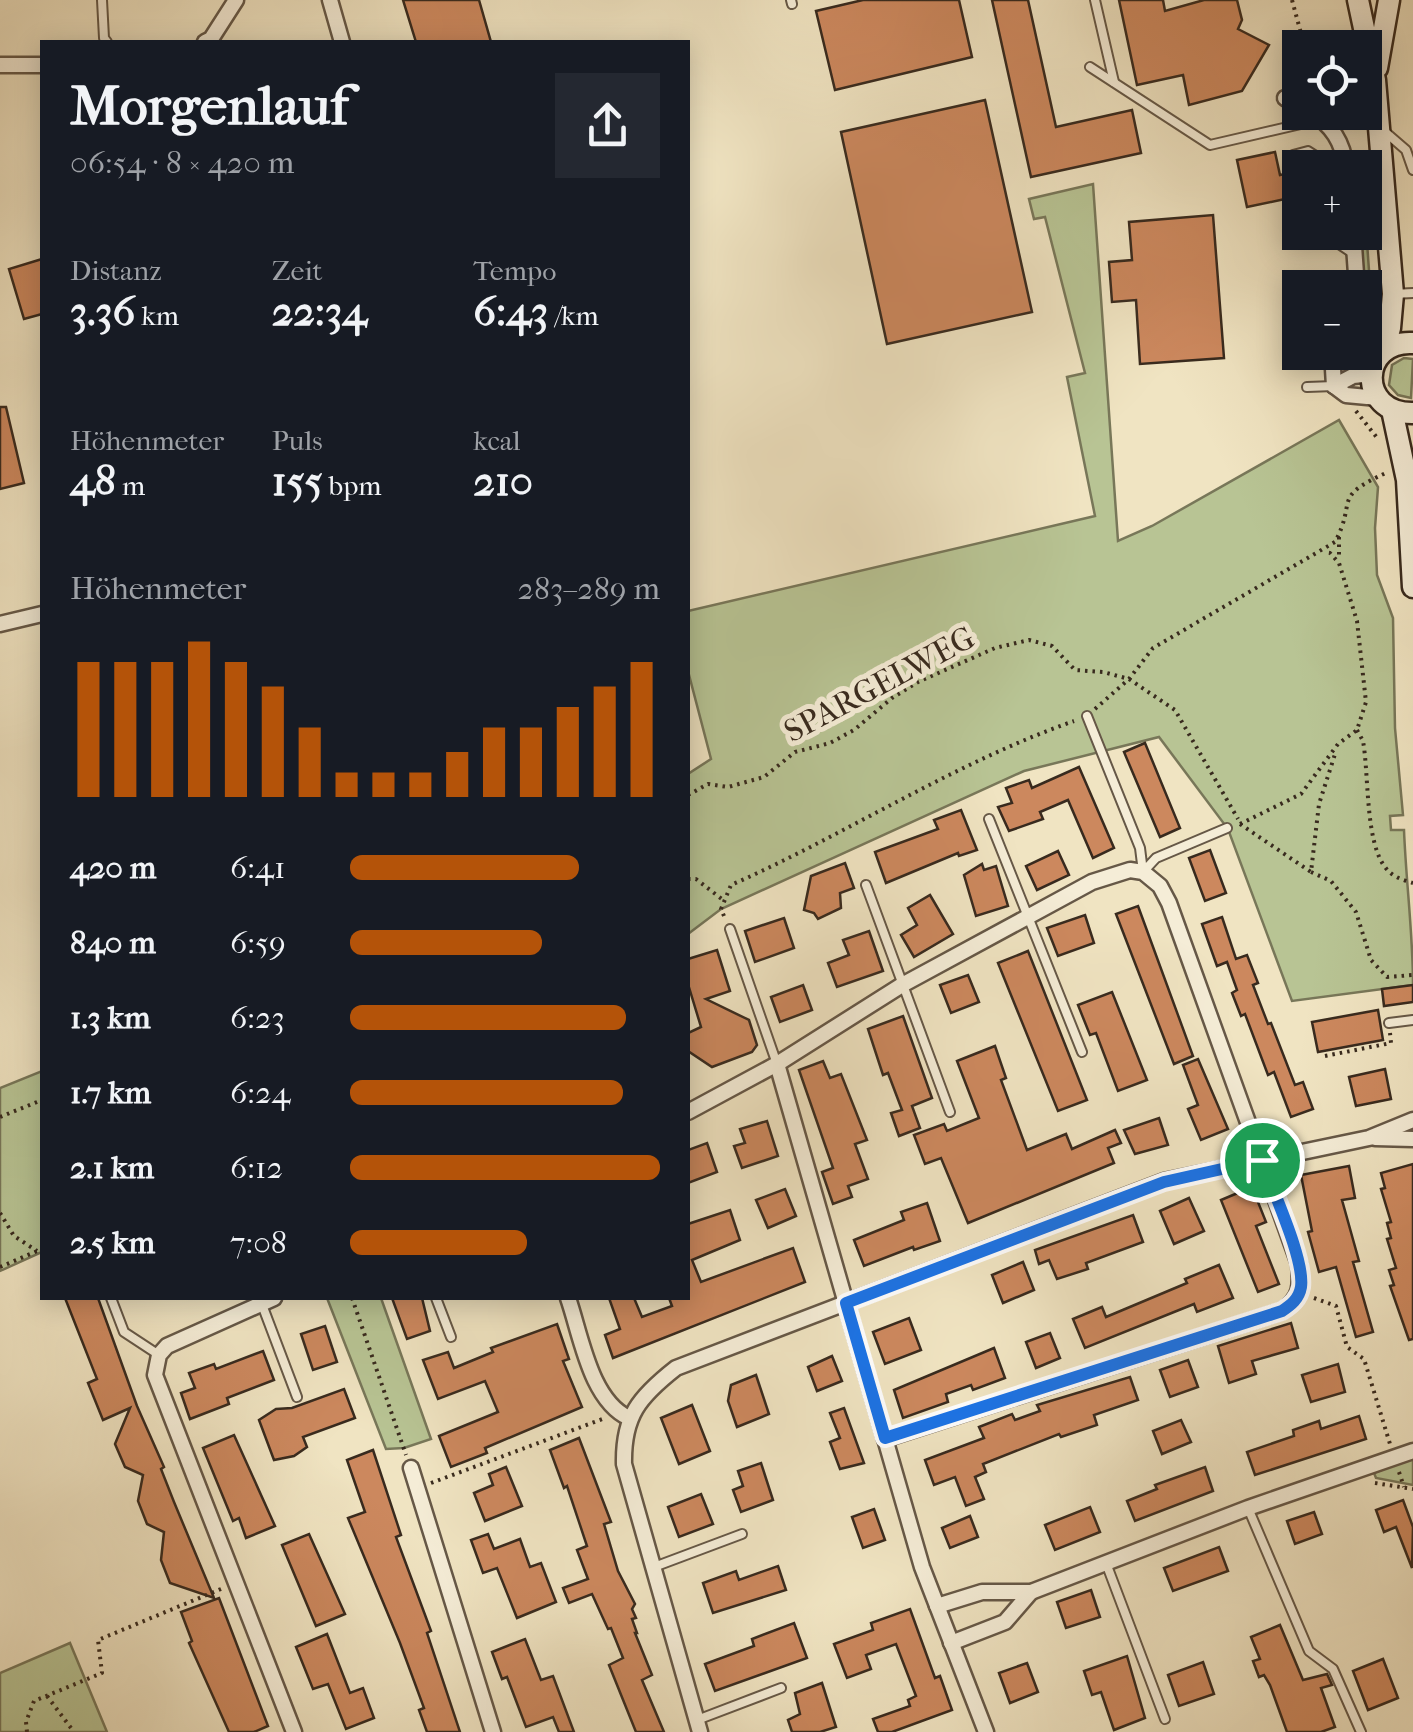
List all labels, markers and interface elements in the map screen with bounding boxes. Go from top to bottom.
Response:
map controls [1282,30,1382,370]
button: locate [1282,30,1382,130]
button: share [555,73,660,178]
text: Morgenlauf [70,74,349,138]
text: 06:54 · 8 × 420 m [70,144,294,181]
button: + [1282,150,1382,250]
text: Distanz [70,254,162,287]
text: Zeit [272,254,323,287]
text: Tempo [473,254,556,287]
button: − [1282,270,1382,370]
text: 3.36 [70,287,135,336]
text: 22:34 [272,287,367,336]
text: 6:43 [473,287,548,336]
text: km [135,299,179,332]
text: /km [548,299,599,332]
text: Höhenmeter [70,424,224,457]
text: Puls [272,424,322,457]
text: kcal [473,424,520,457]
text: 48 [70,457,116,506]
text: 155 [272,457,323,506]
text: 210 [473,457,533,506]
text: m [116,469,145,502]
text: bpm [323,469,382,502]
text: Höhenmeter [70,570,246,607]
text: 283–289 m [518,570,660,607]
street label: SPARGELWEG [778,619,981,750]
text: 420 m [70,849,156,886]
text: 6:41 [230,849,285,886]
text: 840 m [70,924,156,961]
text: 6:59 [230,924,286,961]
text: 1.3 km [70,999,151,1036]
text: 6:23 [230,999,285,1036]
text: 1.7 km [70,1074,151,1111]
text: 6:24 [230,1074,290,1111]
pin [1220,1118,1305,1203]
icon: arrive [1235,1133,1290,1188]
text: 2.1 km [70,1149,154,1186]
text: 6:12 [230,1149,283,1186]
text: 2.5 km [70,1224,155,1261]
text: 7:08 [230,1224,287,1261]

